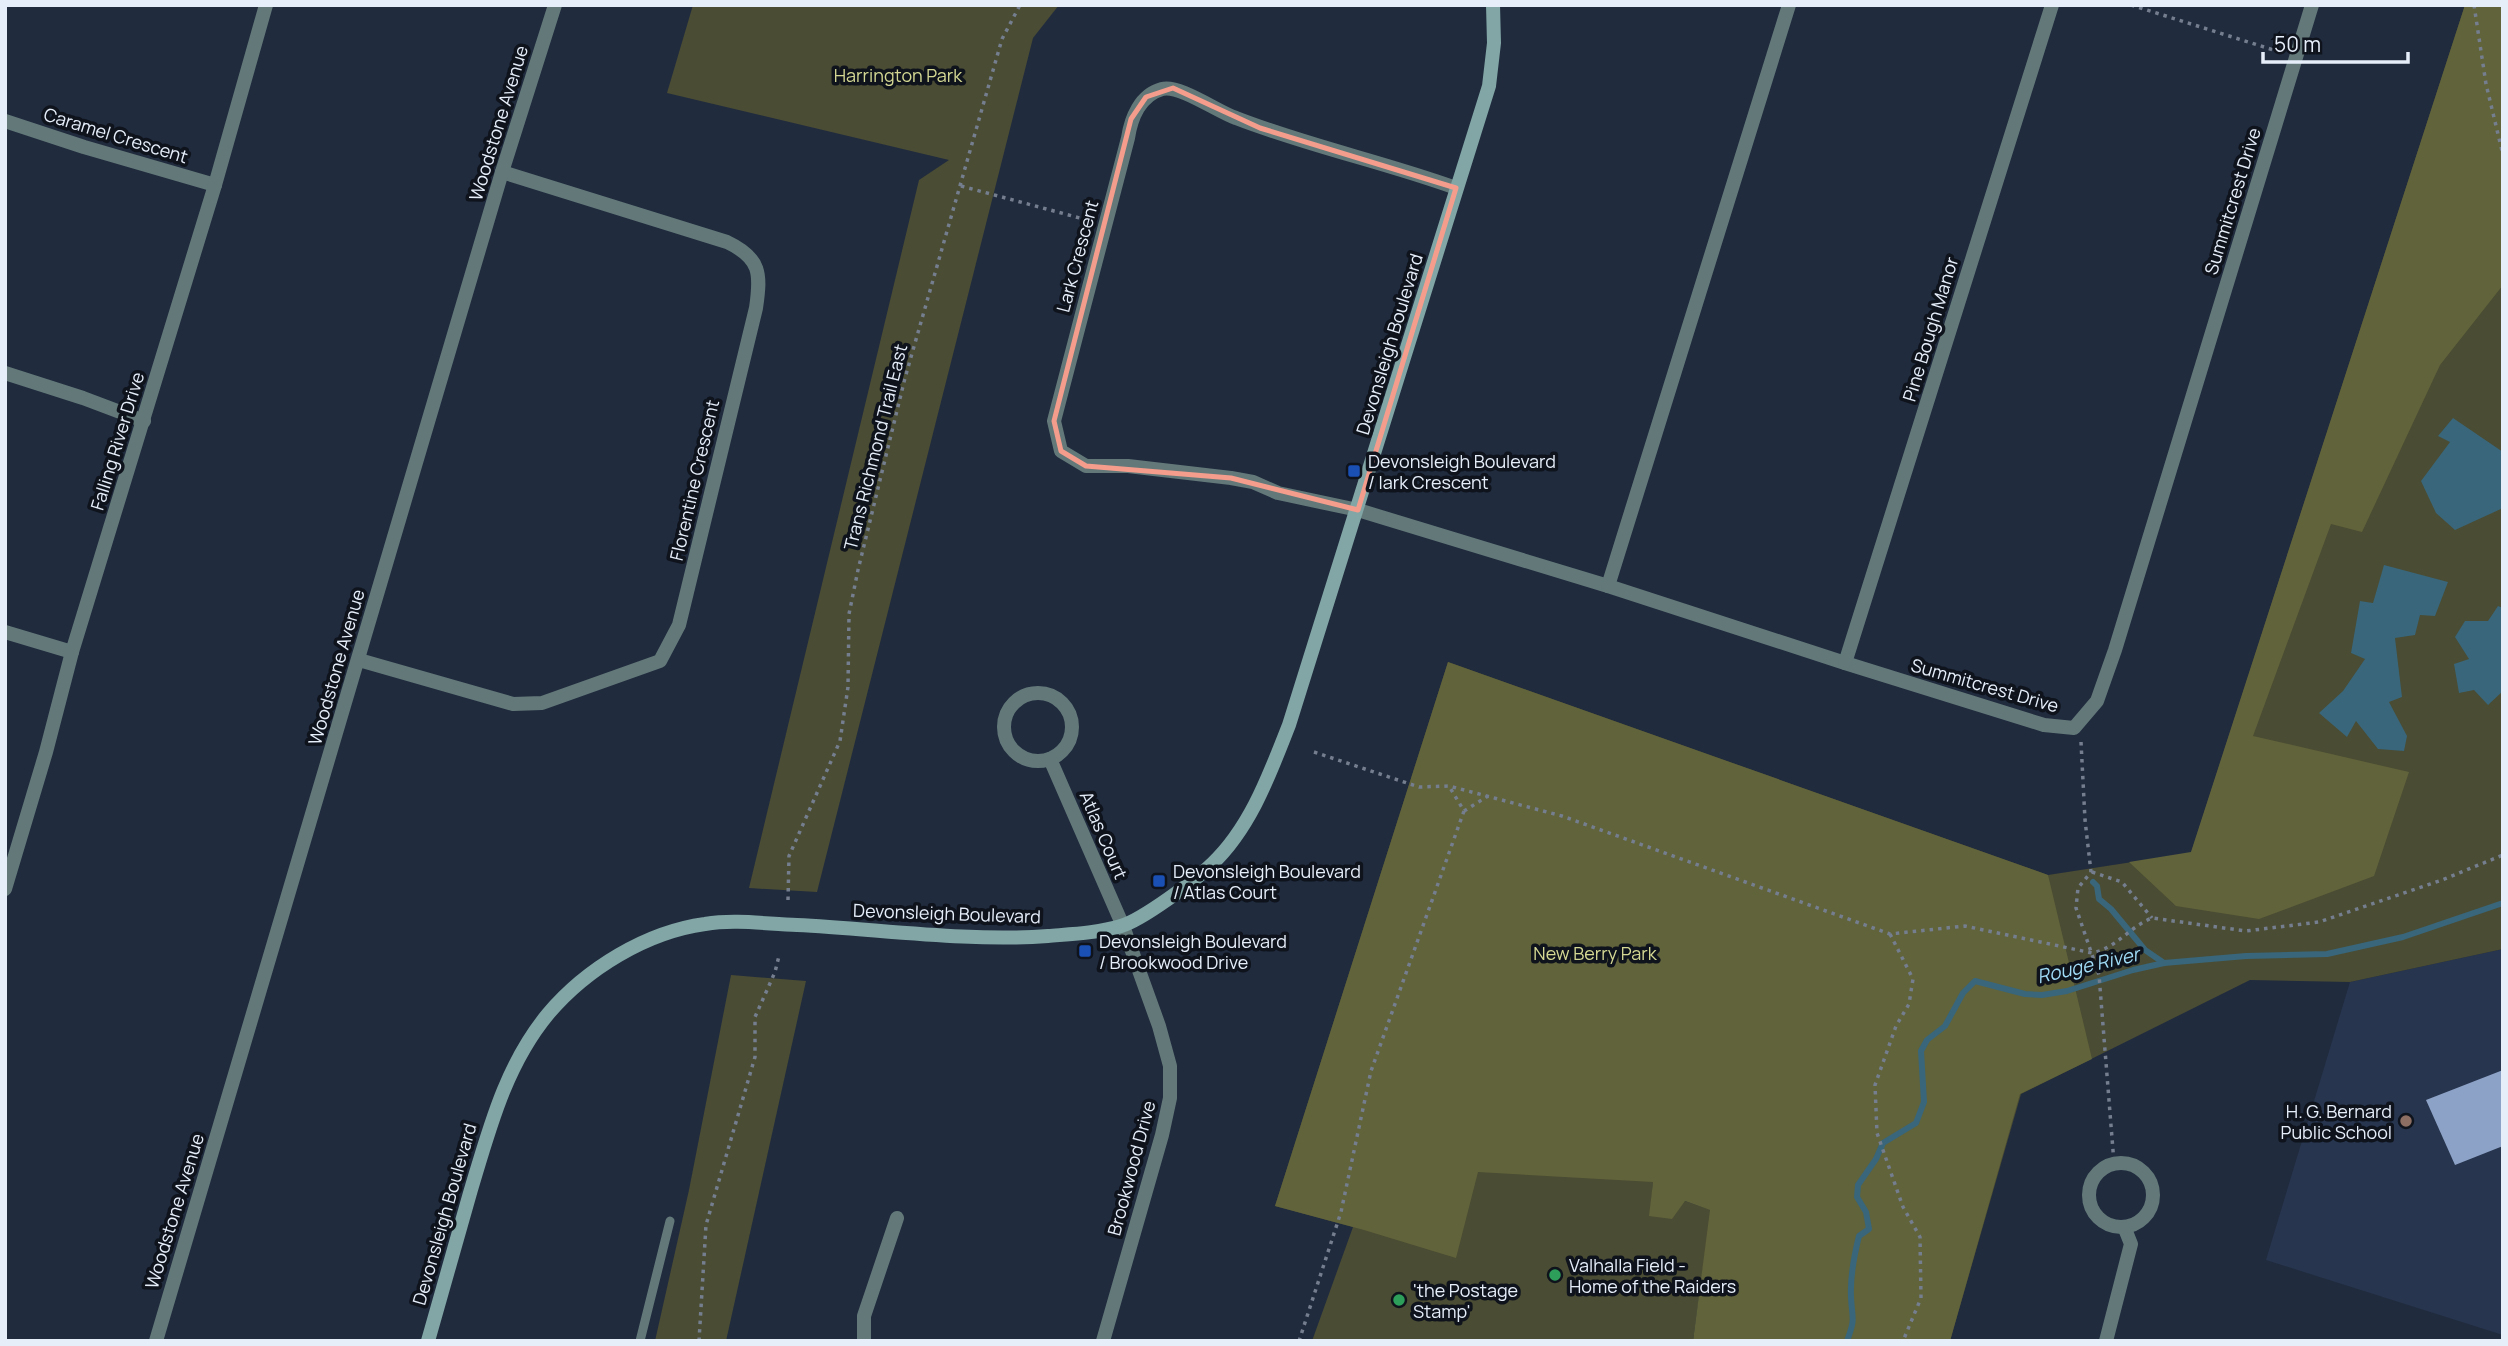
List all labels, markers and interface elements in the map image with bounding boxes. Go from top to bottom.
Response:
scale bar [2263,21,2408,65]
text: 50 m [2274,30,2321,58]
street label: Woodstone Avenue [463,42,533,204]
park label: Harrington Park [834,63,963,87]
street label: Caramel Crescent [41,102,191,168]
street label: Summitcrest Drive [2198,125,2266,277]
street label: Lark Crescent [1050,197,1104,315]
street label: Devonsleigh Boulevard [1350,251,1428,437]
street label: Pine Bough Manor [1897,253,1964,404]
street label: Trans Richmond Trail East [838,341,912,553]
street label: Falling River Drive [85,369,149,513]
street label: Florentine Crescent [664,397,724,563]
place label: Devonsleigh Boulevard / lark Crescent [1368,449,1556,494]
marker: Devonsleigh Boulevard / lark Crescent [1346,463,1362,479]
street label: Woodstone Avenue [302,586,370,748]
street label: Summitcrest Drive [1908,652,2062,718]
street label: Atlas Court [1075,787,1133,883]
place label: Devonsleigh Boulevard / Atlas Court [1173,859,1361,904]
marker: Devonsleigh Boulevard / Atlas Court [1151,873,1167,889]
street label: Devonsleigh Boulevard [853,898,1041,928]
place label: Devonsleigh Boulevard / Brookwood Drive [1099,929,1287,974]
water label: Rouge River [2034,940,2144,989]
park label: New Berry Park [1533,941,1658,965]
marker: Devonsleigh Boulevard / Brookwood Drive [1077,943,1093,959]
street label: Brookwood Drive [1101,1098,1161,1238]
place label: H. G. Bernard Public School [2281,1099,2392,1144]
marker: H. G. Bernard Public School [2398,1113,2414,1129]
street label: Devonsleigh Boulevard [407,1120,481,1308]
street label: Woodstone Avenue [139,1130,209,1292]
place label: Valhalla Field - Home of the Raiders [1569,1253,1736,1298]
marker: Valhalla Field - Home of the Raiders [1547,1267,1563,1283]
place label: 'the Postage Stamp' [1413,1278,1518,1323]
marker: 'the Postage Stamp' [1391,1292,1407,1308]

